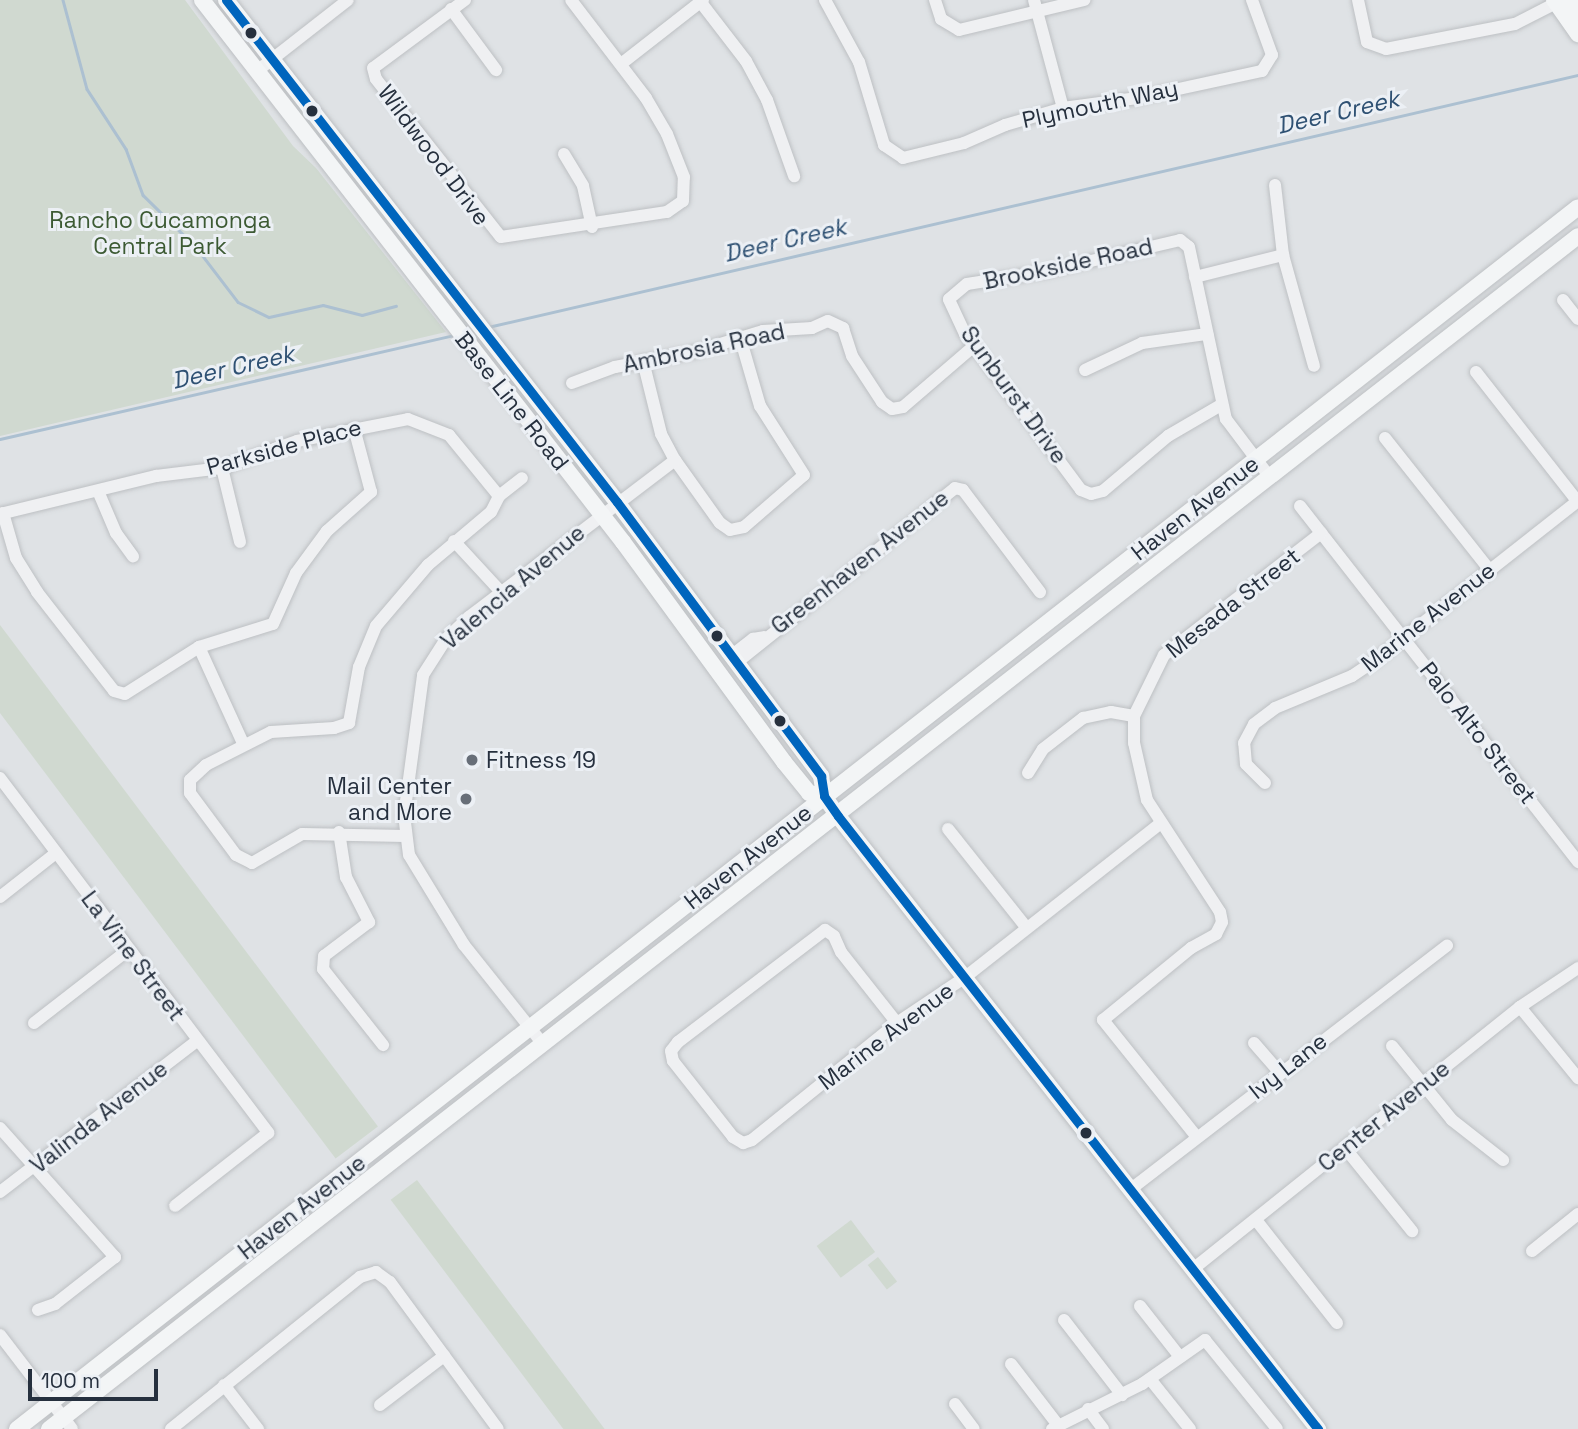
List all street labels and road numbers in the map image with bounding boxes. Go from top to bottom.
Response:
street label: Plymouth Way [1019,74,1181,134]
street label: Wildwood Drive [372,79,496,231]
street label: Brookside Road [981,233,1155,295]
street label: Ambrosia Road [620,317,788,379]
street label: Sunburst Drive [955,321,1073,469]
street label: Base Line Road [449,326,575,476]
street label: Parkside Place [203,413,365,481]
street label: Haven Avenue [1126,450,1264,566]
street label: Greenhaven Avenue [766,484,954,640]
street label: Valencia Avenue [435,519,591,655]
street label: Mesada Street [1160,542,1306,664]
street label: Marine Avenue [1356,556,1500,678]
street label: Palo Alto Street [1414,656,1542,810]
street label: Haven Avenue [679,799,817,915]
street label: La Vine Street [75,886,191,1026]
street label: Marine Avenue [813,976,959,1096]
street label: Ivy Lane [1243,1027,1333,1105]
street label: Center Avenue [1312,1054,1456,1178]
street label: Valinda Avenue [25,1055,173,1179]
street label: Haven Avenue [233,1149,371,1265]

